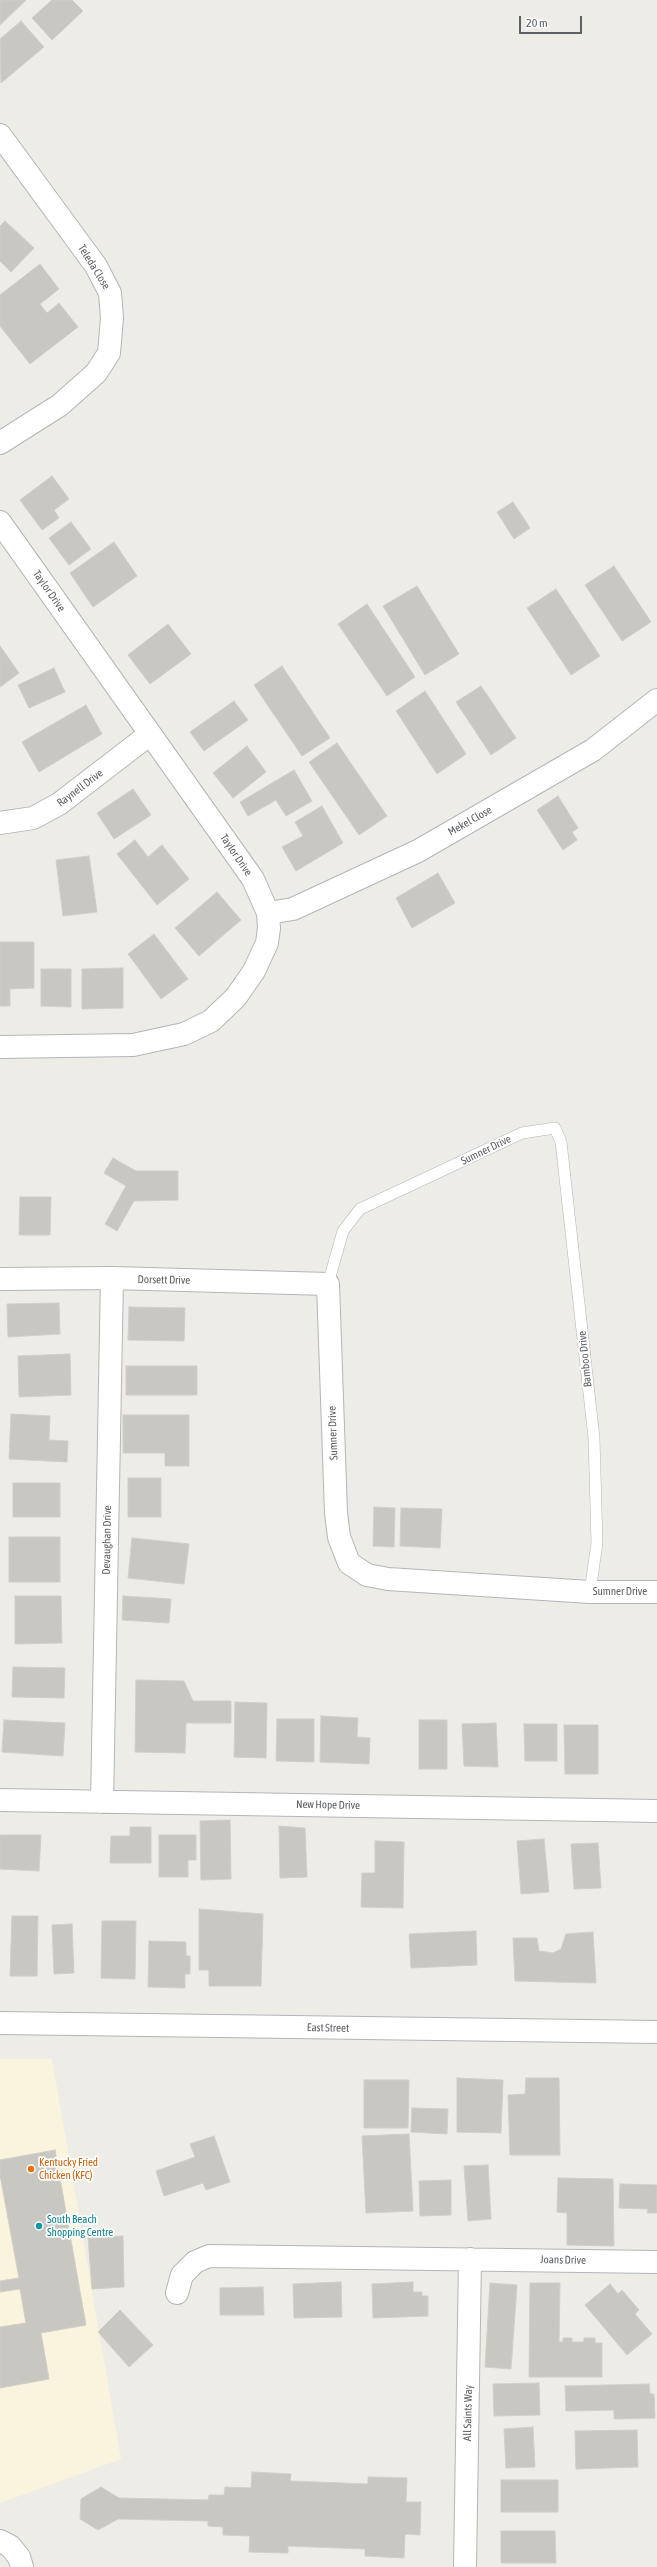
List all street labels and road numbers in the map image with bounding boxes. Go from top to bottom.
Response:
street label: Teleda Close [75,242,113,292]
street label: Taylor Drive [30,568,68,614]
street label: Raynell Drive [54,766,106,810]
street label: Mekel Close [446,803,494,839]
street label: Taylor Drive [217,832,255,878]
street label: Sumner Drive [459,1132,513,1168]
street label: Dorsett Drive [138,1273,190,1287]
street label: Bamboo Drive [575,1330,595,1388]
street label: Sumner Drive [325,1406,341,1460]
street label: Devaughan Drive [100,1505,114,1575]
street label: Sumner Drive [593,1585,647,1599]
street label: New Hope Drive [296,1798,360,1812]
street label: East Street [307,2021,349,2035]
street label: Joans Drive [540,2253,586,2267]
street label: All Saints Way [461,2385,475,2441]

